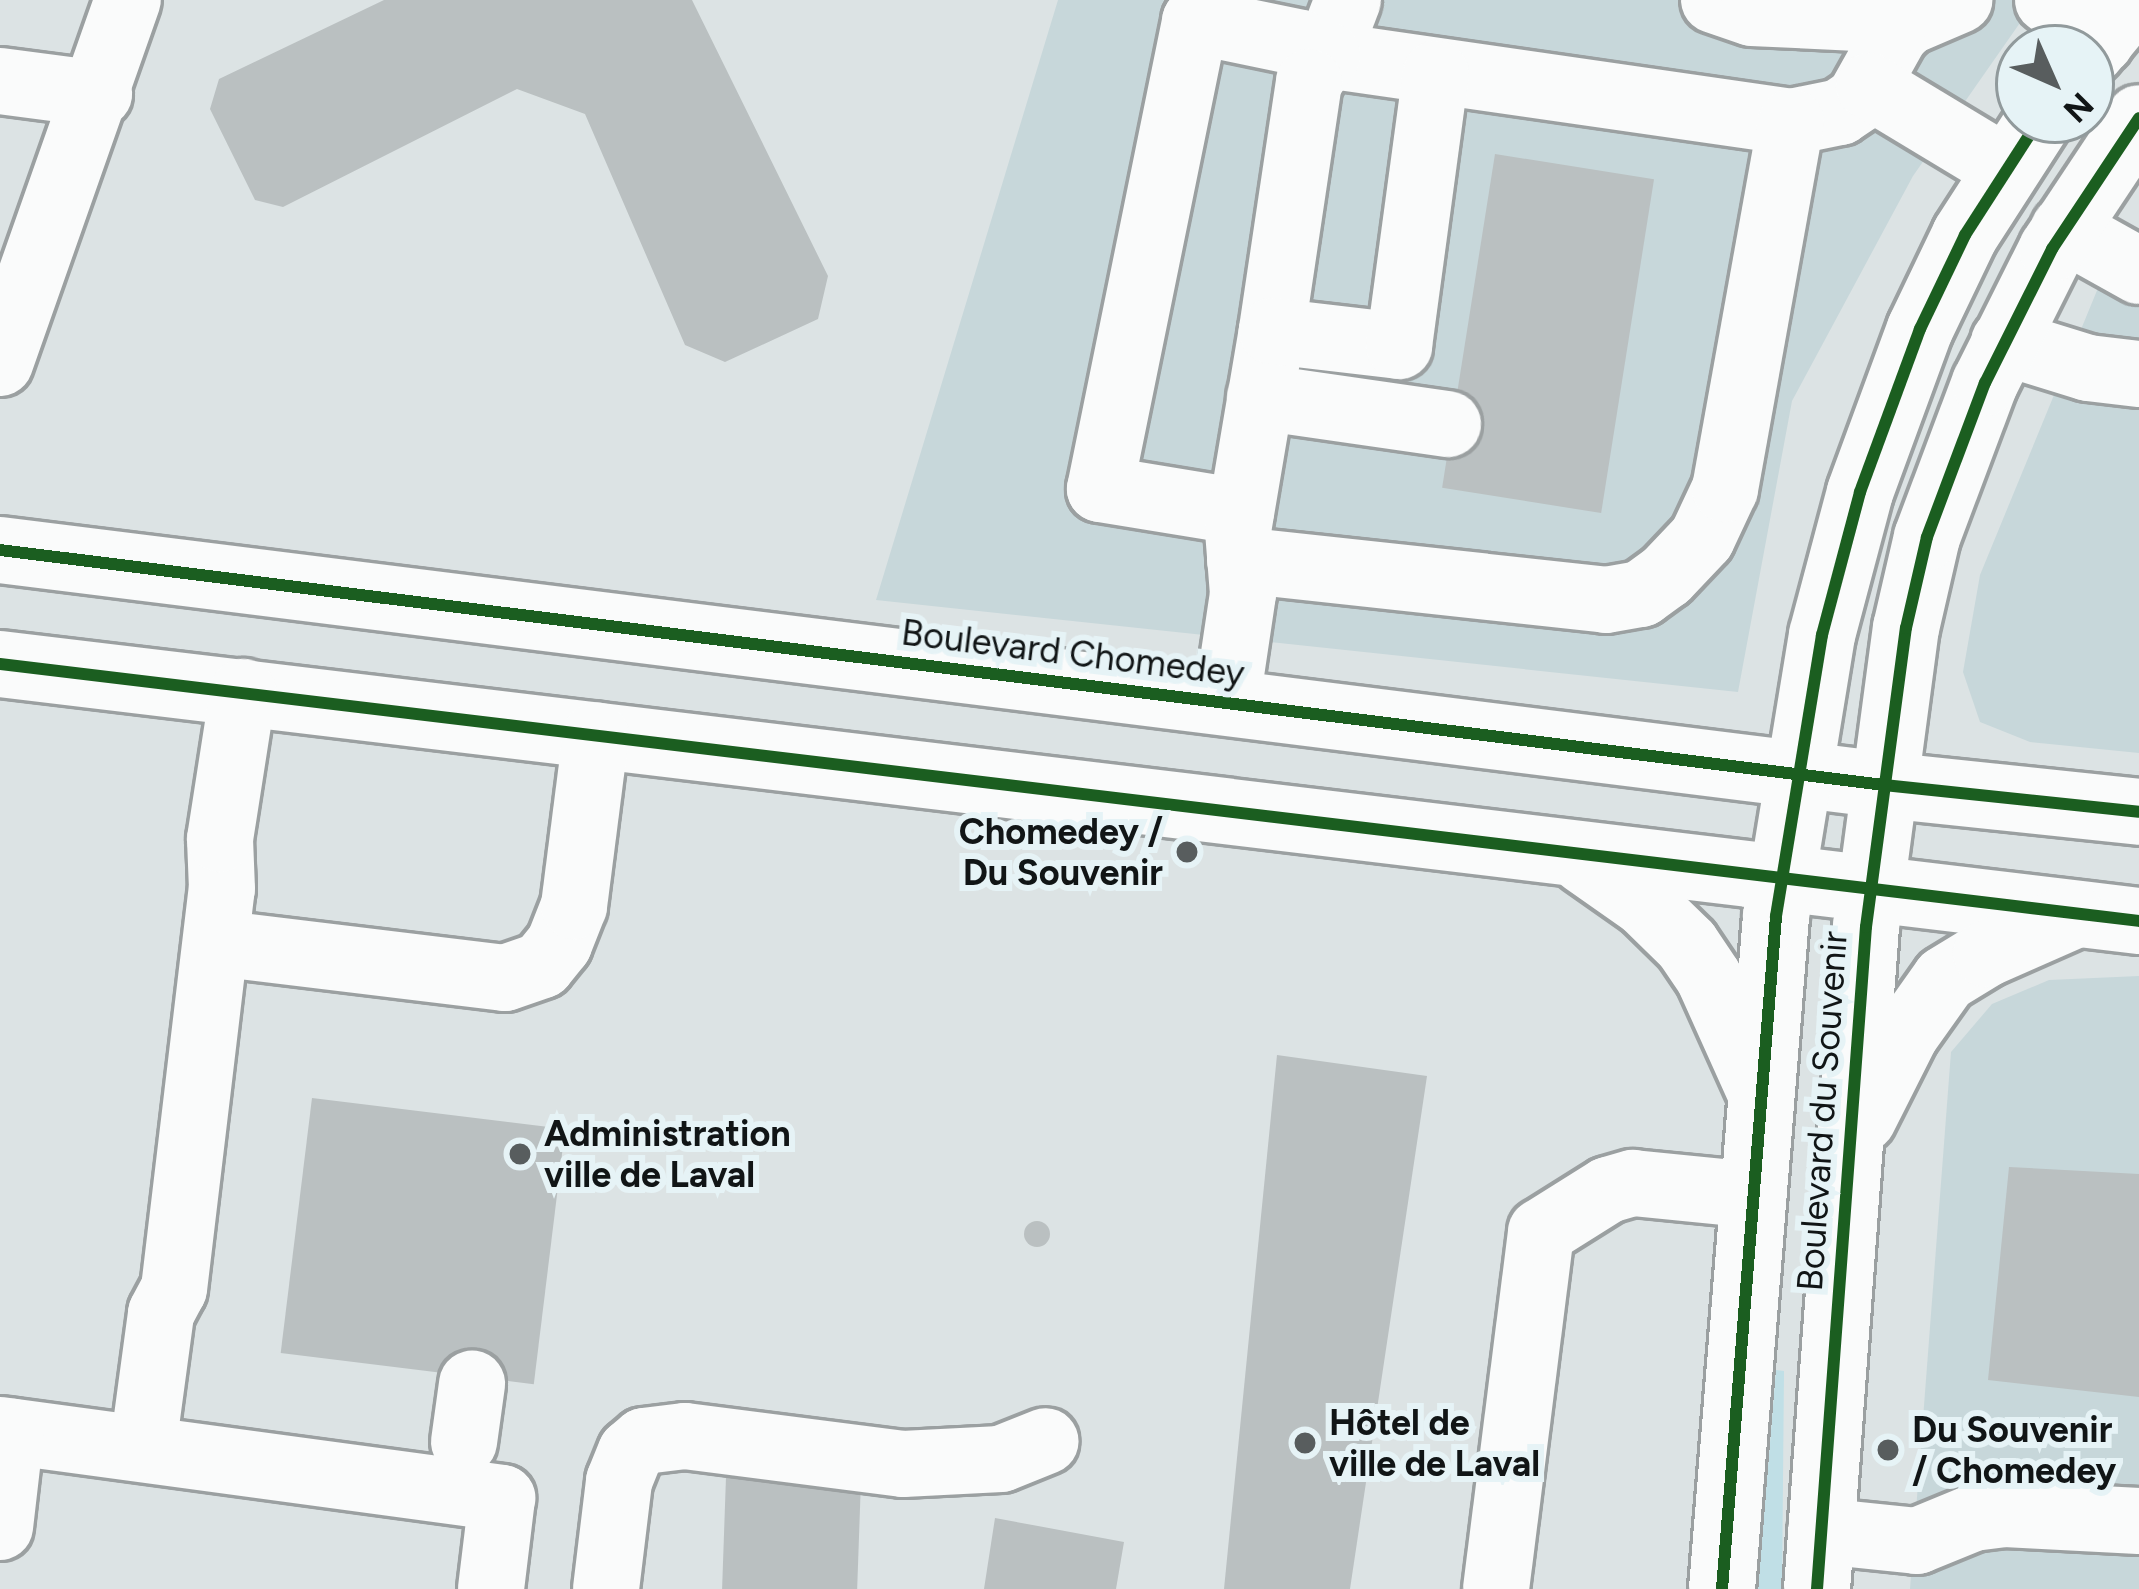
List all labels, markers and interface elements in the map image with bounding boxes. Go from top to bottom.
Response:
north arrow [1995,24,2115,144]
text: N [2056,85,2102,130]
street label: Boulevard Chomedey [899,611,1247,695]
place label: Chomedey / Du Souvenir [959,809,1163,894]
marker: Chomedey / Du Souvenir [1174,839,1200,865]
street label: Boulevard du Souvenir [1788,930,1856,1292]
place label: Administration ville de Laval [544,1111,791,1196]
marker: Administration ville de Laval [507,1141,533,1167]
place label: Hôtel de ville de Laval [1329,1400,1540,1485]
place label: Du Souvenir / Chomedey [1912,1407,2116,1492]
marker: Hôtel de ville de Laval [1292,1430,1318,1456]
marker: Du Souvenir / Chomedey [1875,1437,1901,1463]

